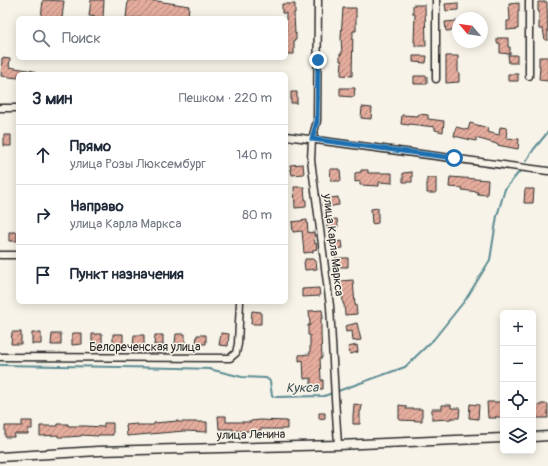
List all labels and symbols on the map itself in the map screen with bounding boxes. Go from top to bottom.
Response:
north arrow [452,12,488,48]
route end [309,51,327,69]
route start [445,149,463,167]
street label: улица Карла Маркса [319,192,347,297]
street label: Белореченская улица [89,340,201,355]
water label: Кукса [286,380,319,396]
street label: улица Ленина [216,427,286,443]

